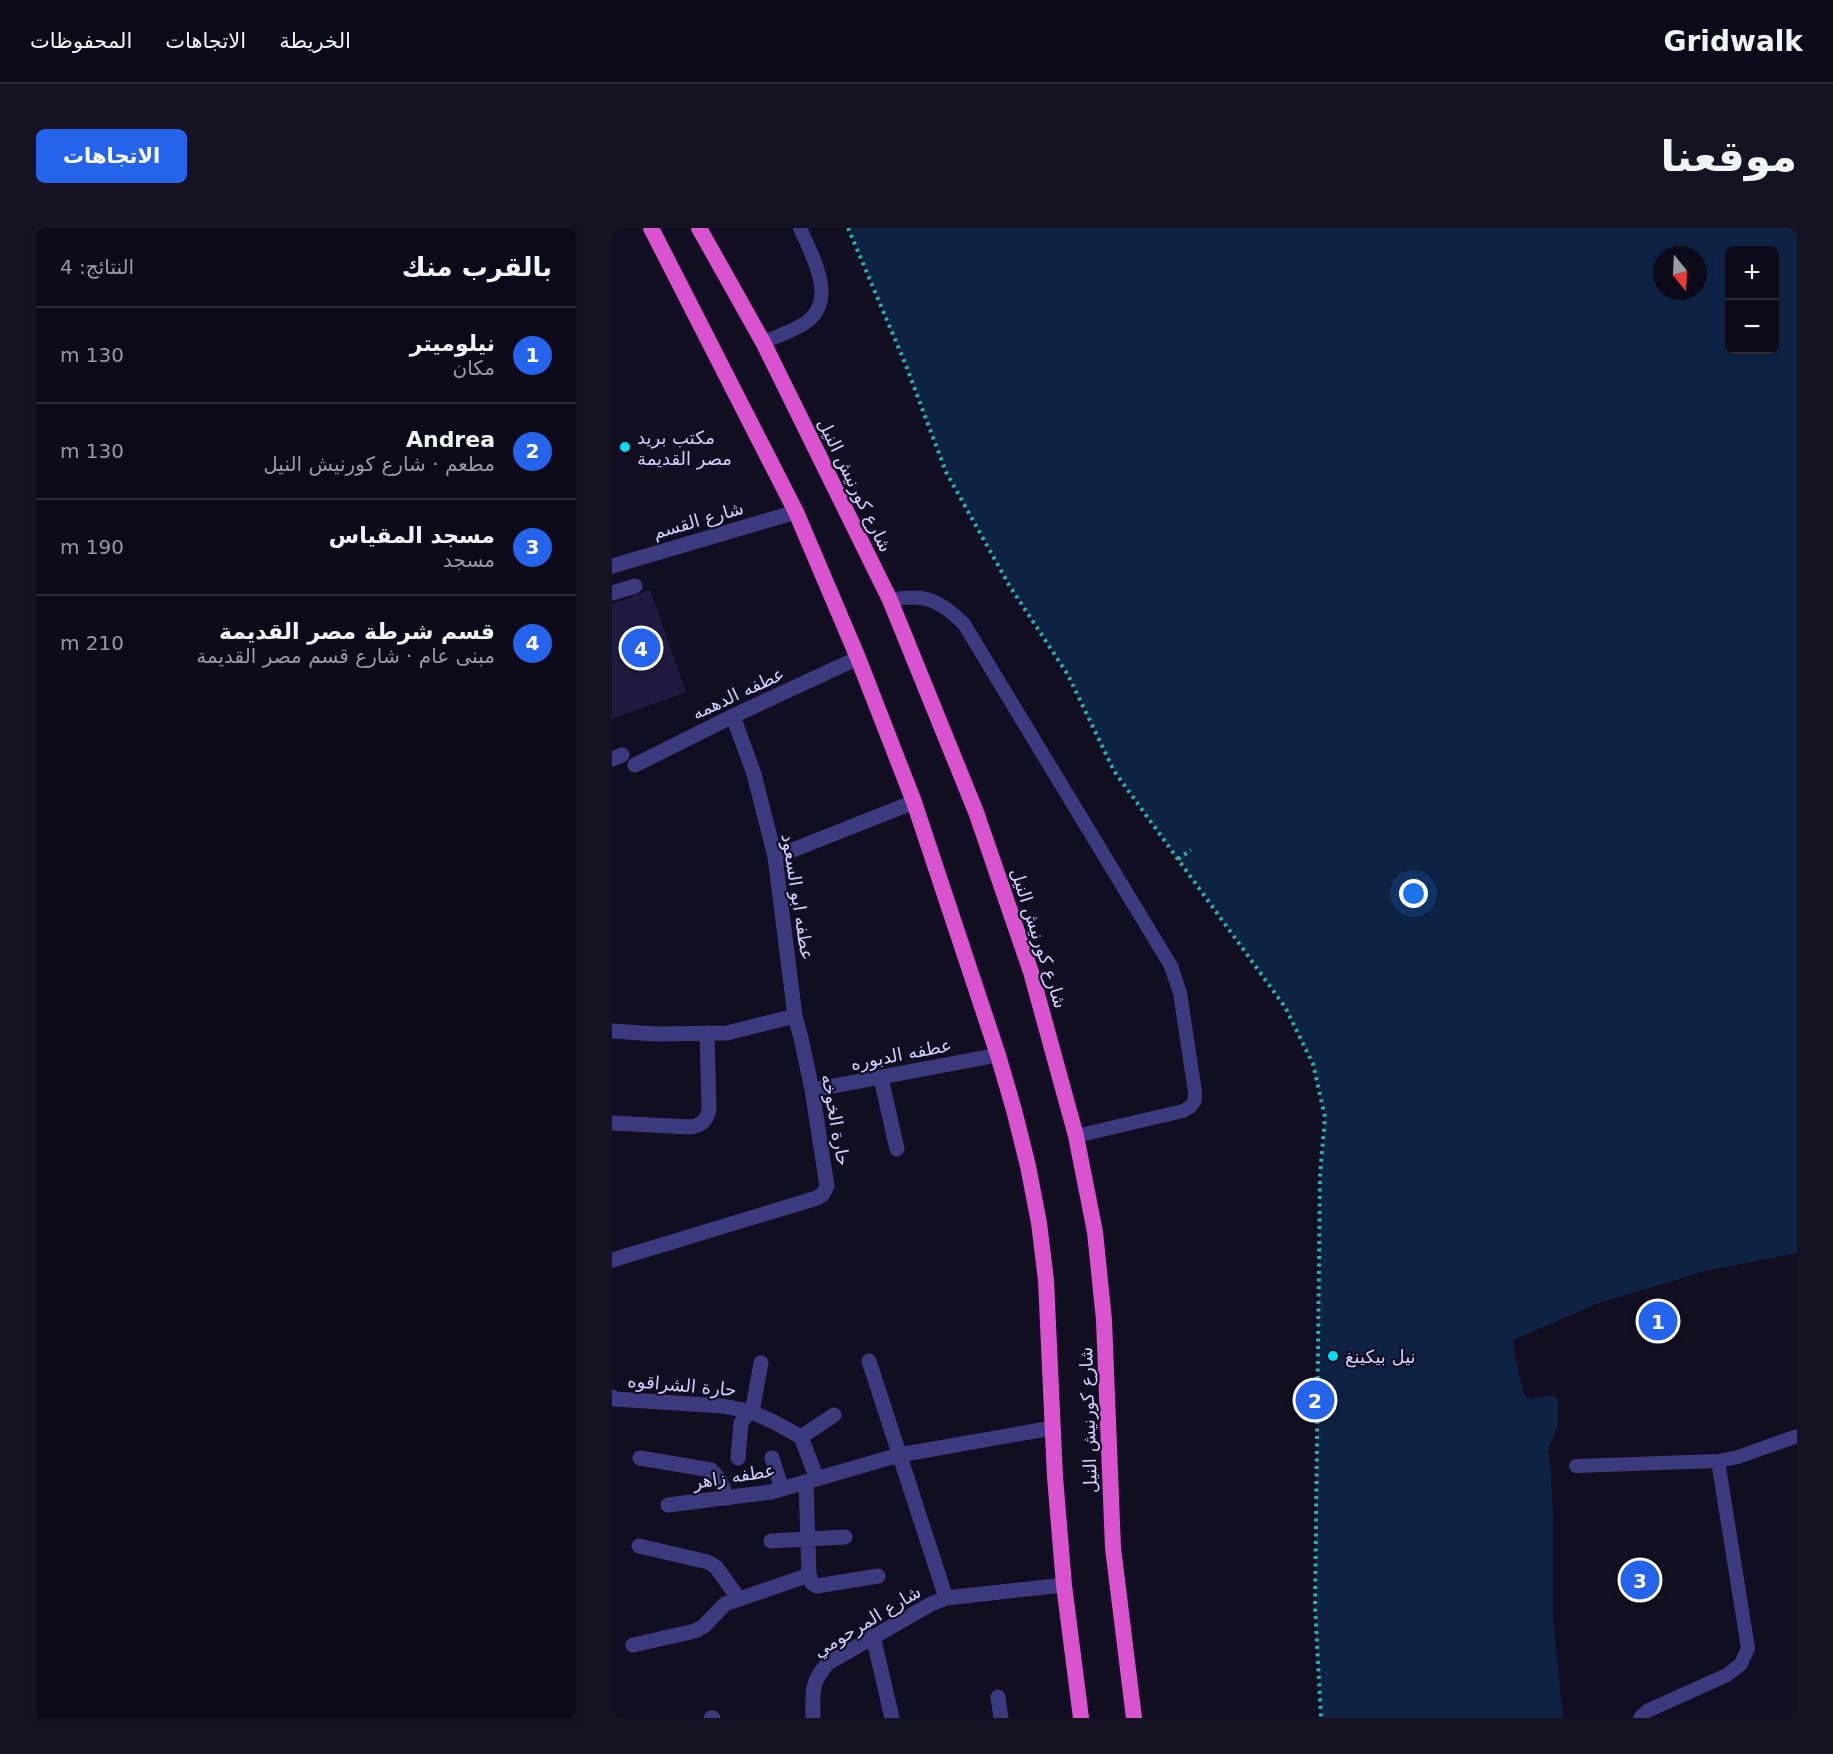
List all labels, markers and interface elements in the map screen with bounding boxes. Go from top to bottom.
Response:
text: Gridwalk [1664,25,1803,58]
text: المحفوظات [30,29,132,53]
text: الاتجاهات [165,29,246,53]
text: الخريطة [279,29,351,53]
button: الاتجاهات [36,129,187,183]
text: موقعنا [1661,132,1797,181]
north arrow [1653,246,1707,300]
map controls [1725,246,1779,354]
button: + [1725,246,1779,300]
text: بالقرب منك [402,252,552,282]
text: النتائج: 4 [60,255,134,279]
button: − [1725,300,1779,354]
text: نيلوميتر [410,331,495,356]
text: 130 m [60,343,124,367]
text: 1 [526,343,539,367]
text: مكان [452,356,495,380]
street label: شارع كورنيش النيل [813,415,897,556]
text: Andrea [406,427,495,452]
place label: مكتب بريد مصر القديمة [637,427,732,470]
text: 130 m [60,439,124,463]
text: 2 [526,439,539,463]
marker: مكتب بريد مصر القديمة [618,440,632,454]
text: مطعم · شارع كورنيش النيل [263,452,495,476]
street label: شارع القسم [650,497,746,544]
text: مسجد المقياس [329,523,495,548]
text: 190 m [60,535,124,559]
text: 3 [526,535,539,559]
text: مسجد [443,548,495,572]
text: قسم شرطة مصر القديمة [219,619,495,644]
pin: 4 [621,626,660,670]
text: 210 m [60,631,124,655]
text: 4 [526,631,539,655]
text: مبنى عام · شارع قسم مصر القديمة [196,644,495,668]
street label: عطفه الدهمه [688,662,788,724]
street label: عطفه ابو السعود [777,832,818,962]
street label: شارع كورنيش النيل [1005,865,1072,1011]
your location [1399,879,1428,908]
street label: عطفه الدبوره [849,1034,953,1075]
street label: حارة الخوخه [817,1073,854,1168]
pin: 1 [1638,1298,1678,1344]
street label: شارع كورنيش النيل [1075,1346,1102,1494]
place label: نيل بيكينغ [1345,1346,1416,1368]
marker: نيل بيكينغ [1326,1349,1340,1363]
street label: حارة الشراقوه [627,1370,737,1401]
pin: 2 [1296,1378,1334,1422]
street label: عطفه زاهر [690,1459,777,1494]
pin: 3 [1620,1558,1660,1602]
street label: شارع المرحومي [809,1581,925,1662]

